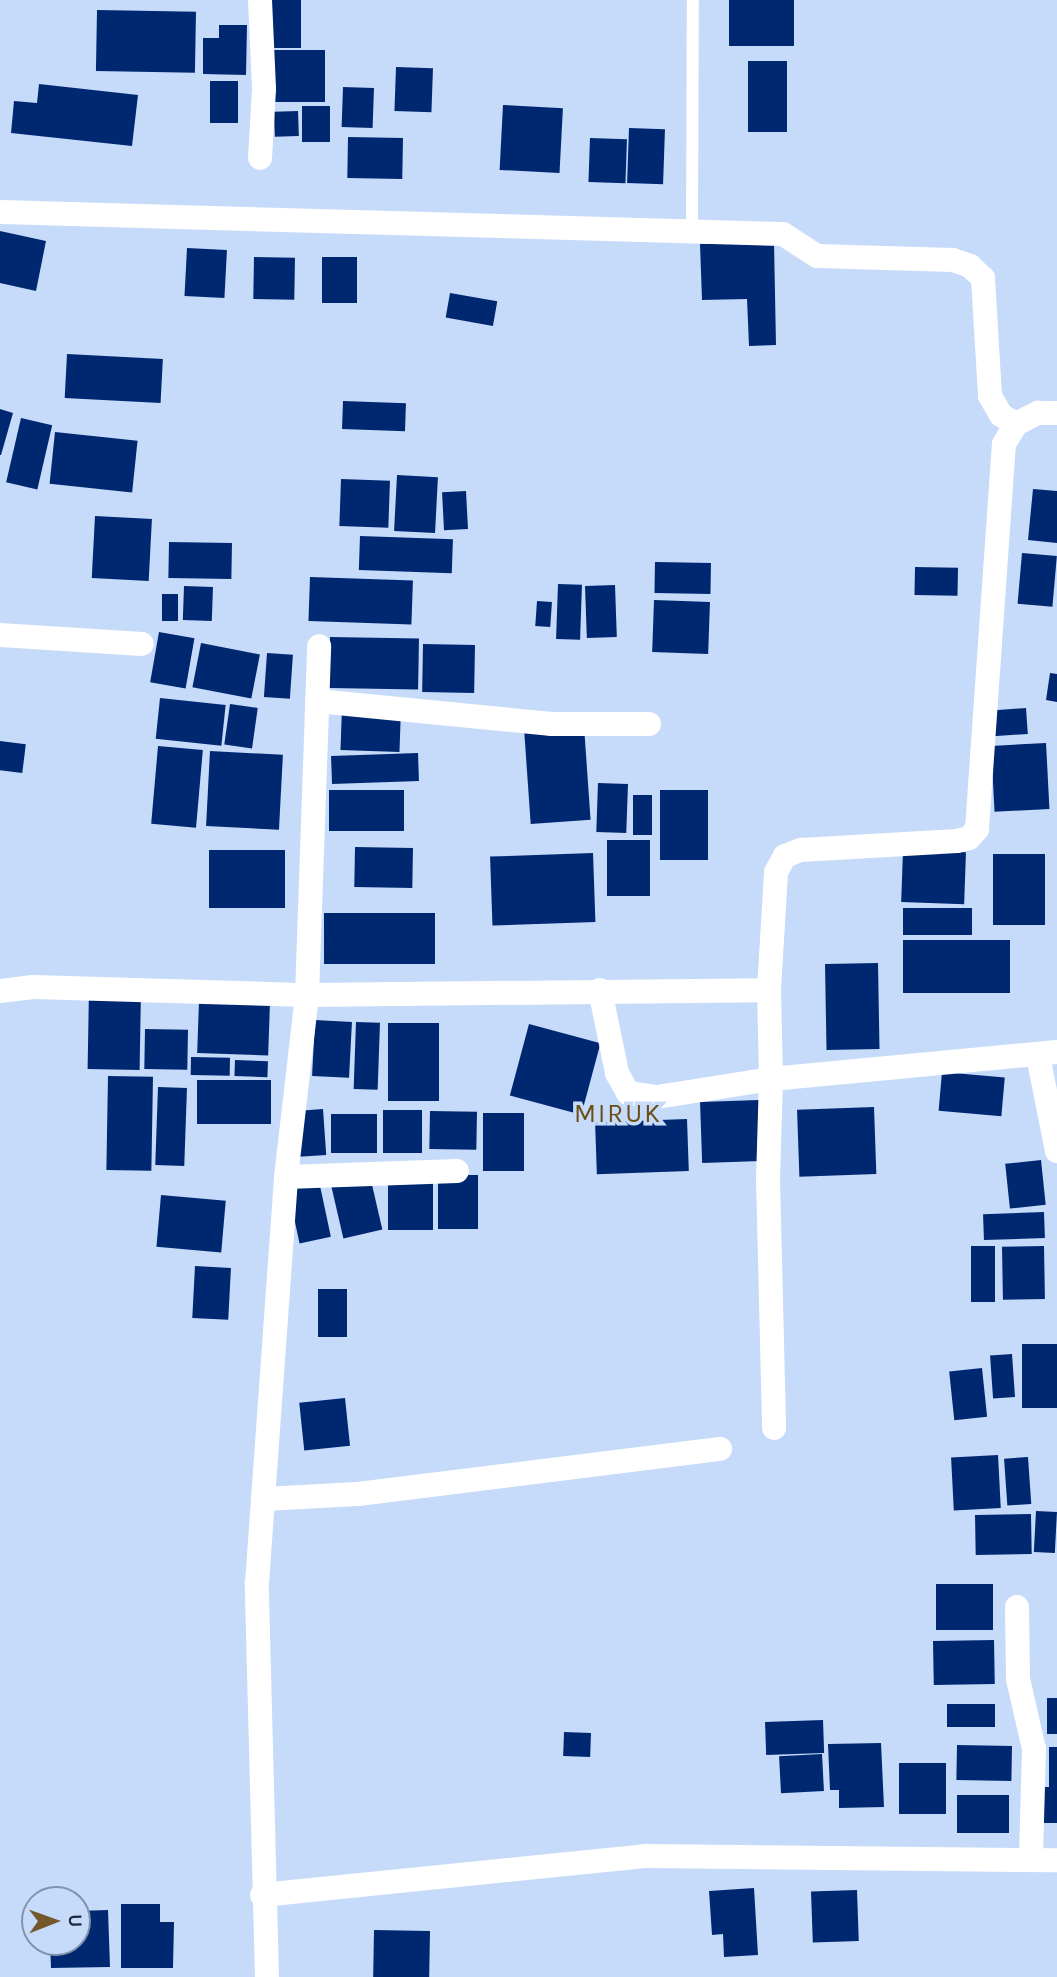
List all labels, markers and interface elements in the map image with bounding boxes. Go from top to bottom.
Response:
district label: MIRUK [575,1098,661,1130]
north arrow [21,1886,91,1956]
text: U [64,1914,86,1927]

